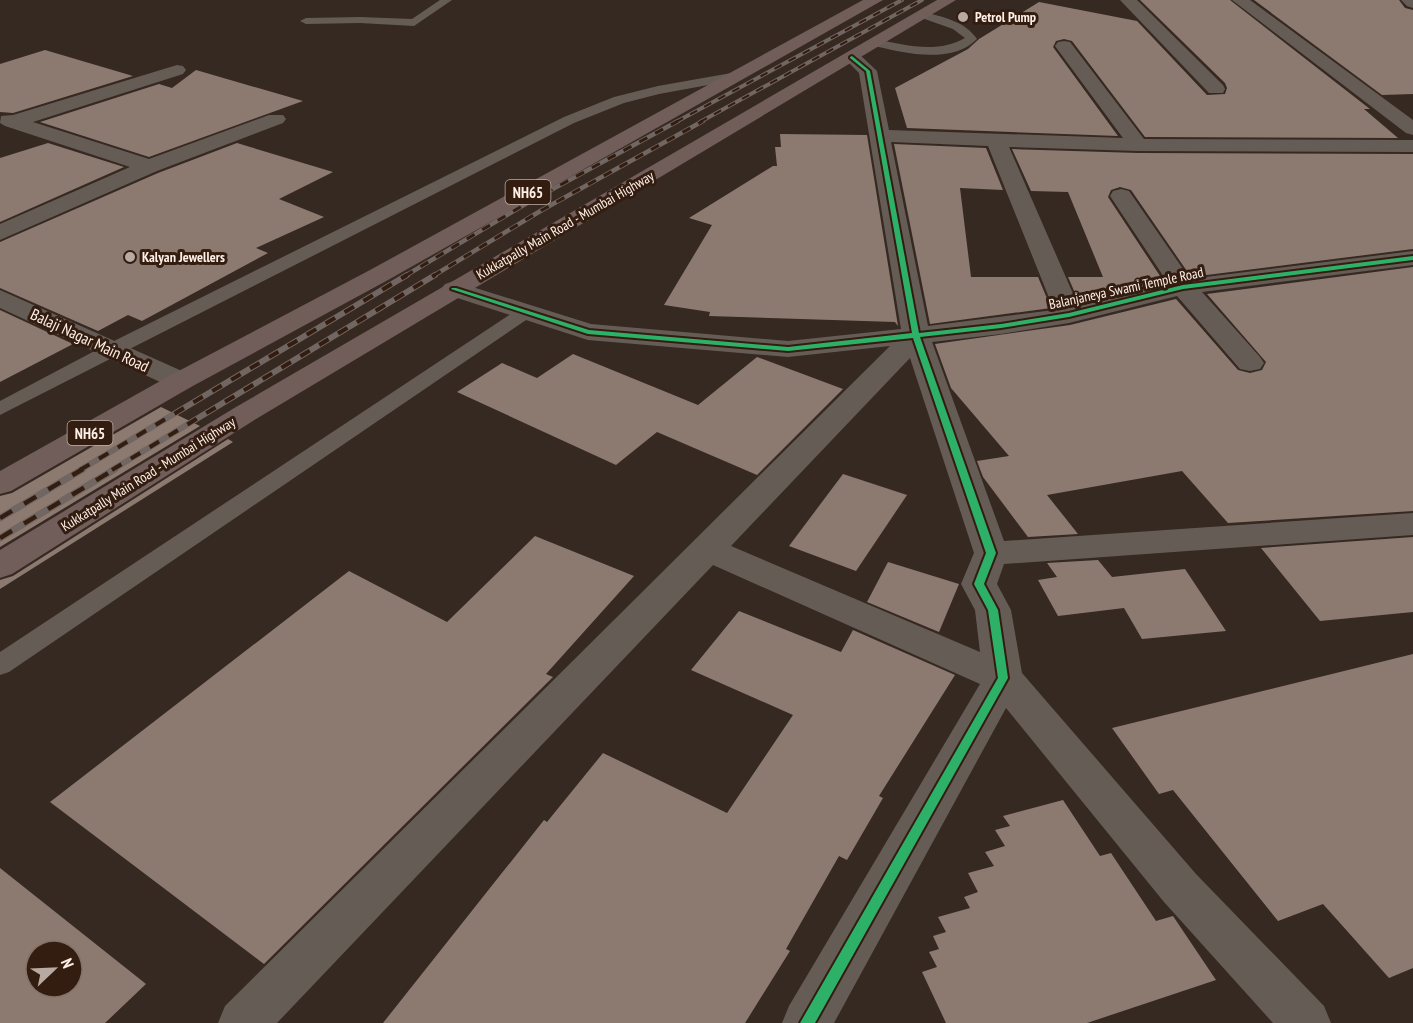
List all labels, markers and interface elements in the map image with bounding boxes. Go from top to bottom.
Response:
place label: Petrol Pump [975,8,1036,26]
marker: Petrol Pump [956,10,970,24]
street label: Kukkatpally Main Road - Mumbai Highway [473,166,658,283]
road number: NH65 [506,180,550,204]
place label: Kalyan Jewellers [142,248,225,266]
marker: Kalyan Jewellers [123,250,137,264]
street label: Balanjaneya Swami Temple Road [1047,263,1205,313]
street label: Balaji Nagar Main Road [28,304,152,376]
street label: Kukkatpally Main Road - Mumbai Highway [57,412,239,535]
road number: NH65 [68,421,112,445]
north arrow [24,939,84,999]
text: N [57,955,79,971]

